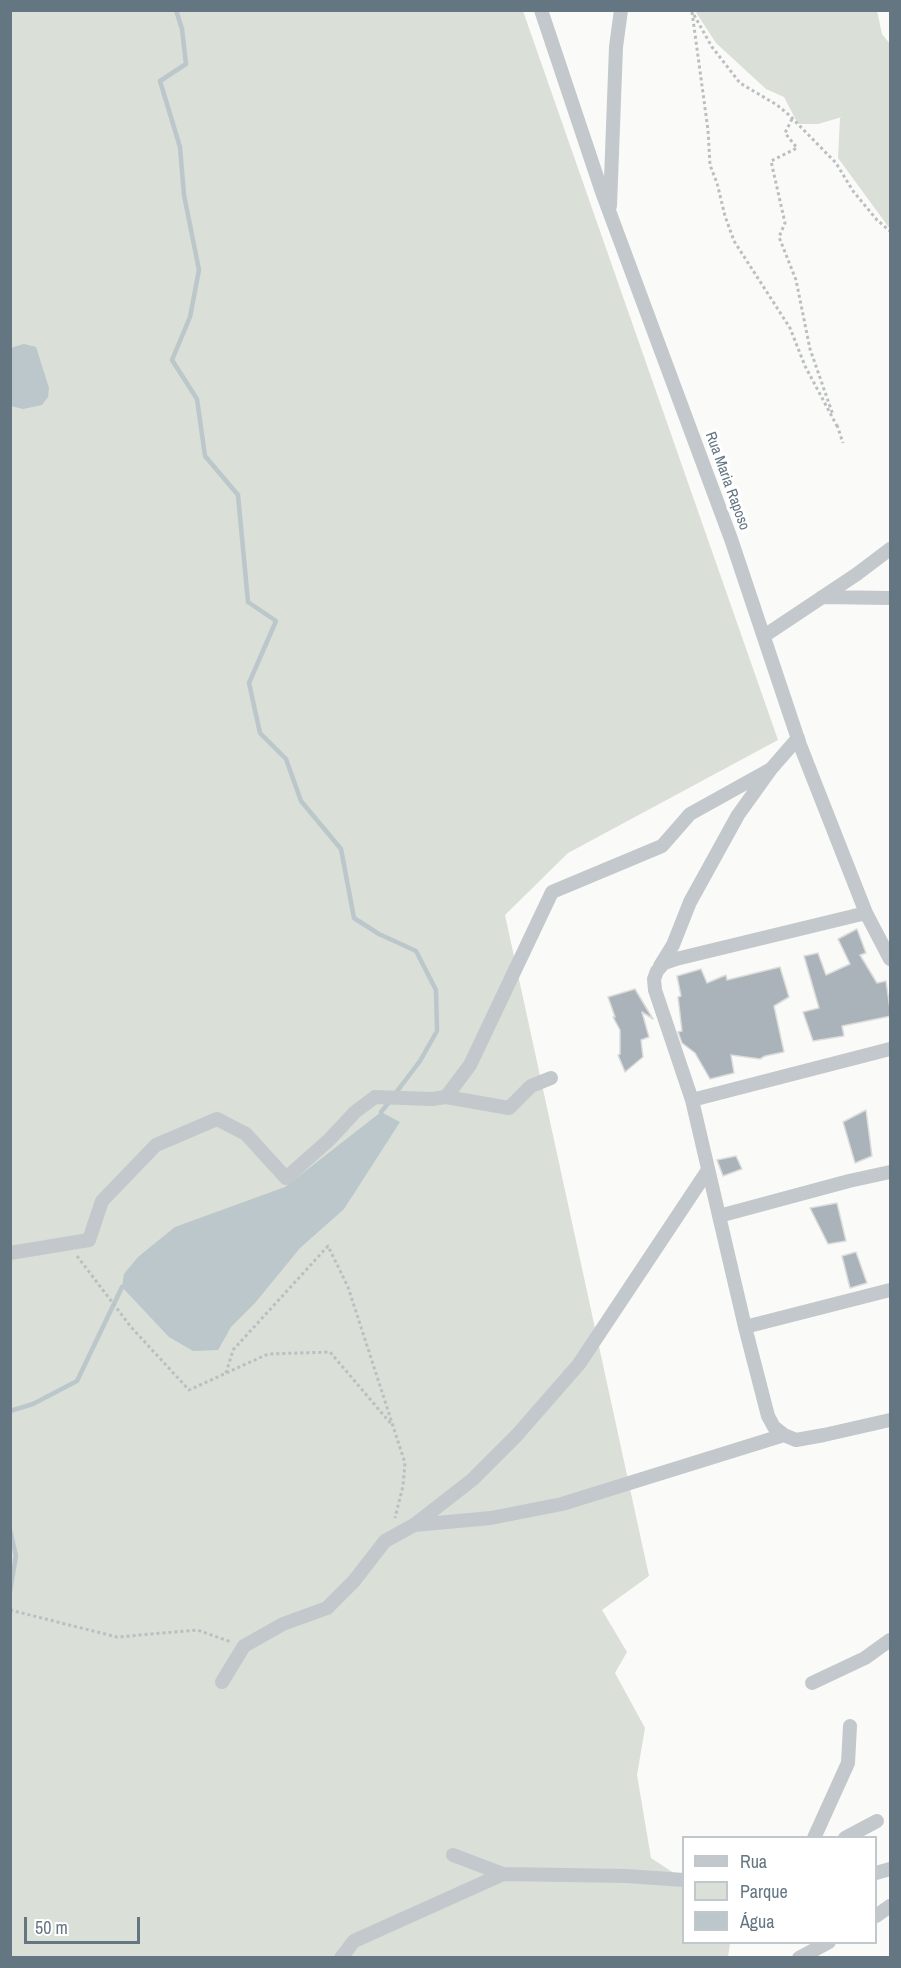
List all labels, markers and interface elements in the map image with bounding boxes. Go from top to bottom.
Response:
street label: Rua Maria Raposo [701,429,753,533]
legend [682,1836,877,1944]
text: Rua [740,1849,767,1874]
text: Parque [740,1879,788,1904]
scale bar [27,1905,142,1943]
text: Água [740,1909,774,1934]
text: 50 m [35,1915,68,1940]

